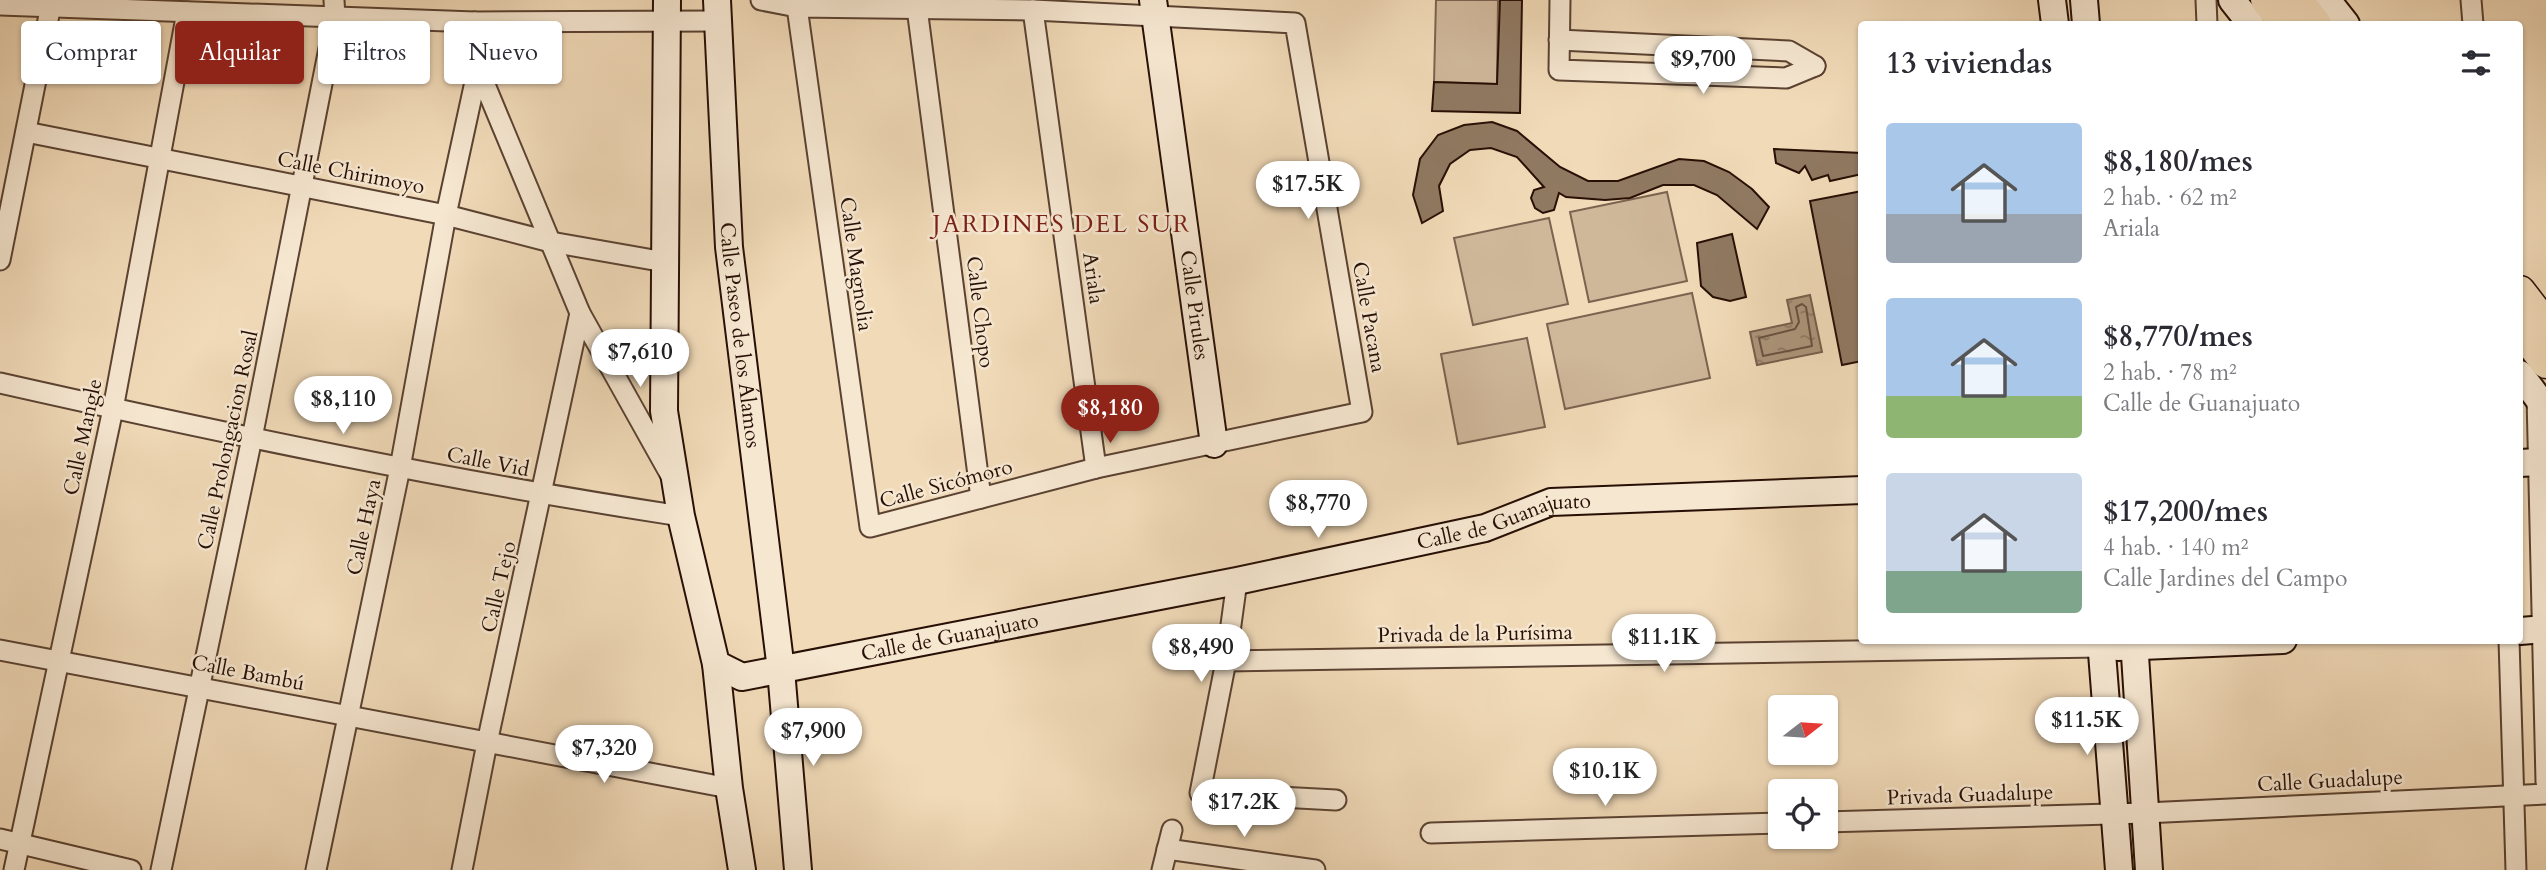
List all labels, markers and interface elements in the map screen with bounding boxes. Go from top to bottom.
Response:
chip: Comprar [21,21,161,84]
chip: Alquilar [175,21,304,84]
chip: Filtros [318,21,430,84]
chip: Nuevo [444,21,562,84]
pin: $9,700 [1646,36,1760,96]
text: $9,700 [1670,43,1736,74]
text: 13 viviendas [1886,43,2052,84]
icon: filters [2457,44,2495,82]
text: $8,180/mes [2103,141,2253,182]
street label: Calle Chirimoyo [275,144,427,202]
icon: home [1942,151,2026,235]
pin: $17.5K [1251,162,1365,221]
text: $17.5K [1272,168,1344,199]
text: 2 hab. · 62 m² [2103,182,2237,213]
street label: Calle Magnolia [832,195,880,333]
district label: JARDINES DEL SUR [930,208,1191,241]
text: Ariala [2103,213,2160,244]
street label: Calle Paseo de los Álamos [713,221,768,450]
street label: Calle Pirules [1173,248,1217,362]
street label: Ariala [1075,250,1111,306]
street label: Calle Chopo [959,254,1001,370]
street label: Calle Pacana [1345,259,1393,375]
text: $8,770/mes [2103,316,2253,357]
icon: home [1942,326,2026,410]
street label: Calle Prolongacion Rosal [191,328,265,552]
pin: $7,610 [583,330,697,389]
text: $7,610 [607,336,673,367]
text: 2 hab. · 78 m² [2103,357,2237,388]
street label: Calle Mangle [57,376,109,498]
pin: $8,110 [286,376,400,436]
text: $8,110 [310,383,376,414]
pin: $8,180 [1053,386,1167,445]
text: Calle de Guanajuato [2103,388,2300,419]
text: $8,180 [1077,392,1143,423]
street label: Calle Vid [444,440,532,484]
street label: Calle Sicómoro [876,452,1016,516]
street label: Calle Haya [340,476,388,578]
pin: $8,770 [1261,480,1375,540]
street label: Calle de Guanajuato [1414,486,1591,557]
text: $8,770 [1285,487,1351,518]
text: $17,200/mes [2103,491,2268,532]
icon: home [1942,501,2026,585]
text: 4 hab. · 140 m² [2103,532,2249,563]
street label: Calle Tejo [474,538,524,636]
text: Calle Jardines del Campo [2103,563,2347,594]
street label: Calle de Guanajuato [858,605,1041,668]
pin: $11.1K [1607,614,1721,674]
street label: Privada de la Purísima [1377,618,1573,650]
text: $11.1K [1628,621,1700,652]
pin: $8,490 [1144,624,1258,684]
text: $8,490 [1168,631,1234,662]
street label: Calle Bambú [189,648,307,698]
north arrow [1768,695,1838,765]
map controls [1768,695,1838,849]
pin: $11.5K [2030,698,2144,757]
text: $11.5K [2051,704,2123,735]
pin: $7,900 [756,708,870,768]
text: $7,900 [780,715,846,746]
pin: $7,320 [547,726,661,785]
text: $7,320 [571,732,637,763]
pin: $10.1K [1548,748,1662,808]
text: $10.1K [1569,755,1641,786]
street label: Calle Guadalupe [2256,763,2404,799]
street label: Privada Guadalupe [1886,778,2054,812]
button: locate [1768,779,1838,849]
pin: $17.2K [1187,780,1301,839]
text: $17.2K [1208,786,1280,817]

